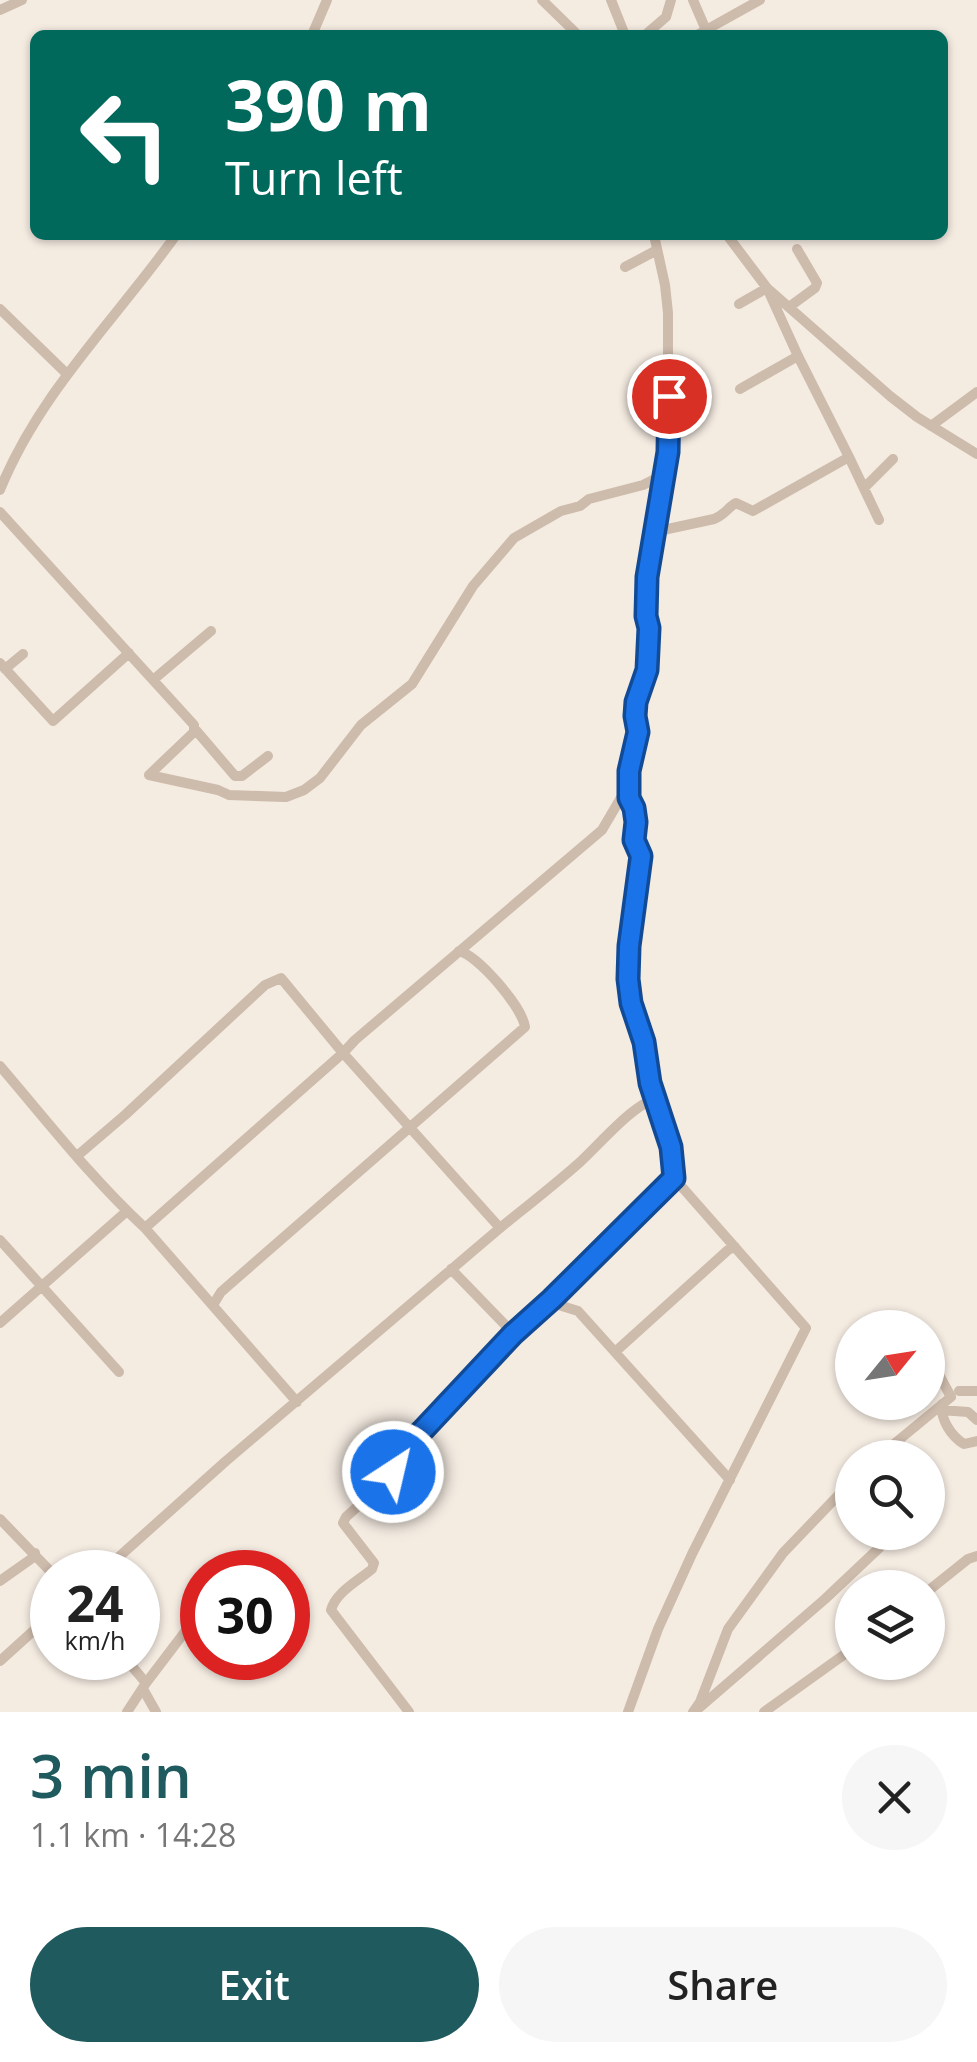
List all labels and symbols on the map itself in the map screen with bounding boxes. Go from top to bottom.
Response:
pin [627,354,712,439]
north arrow [835,1310,945,1420]
position arrow [341,1420,445,1524]
speed limit sign: 30 [180,1550,310,1680]

